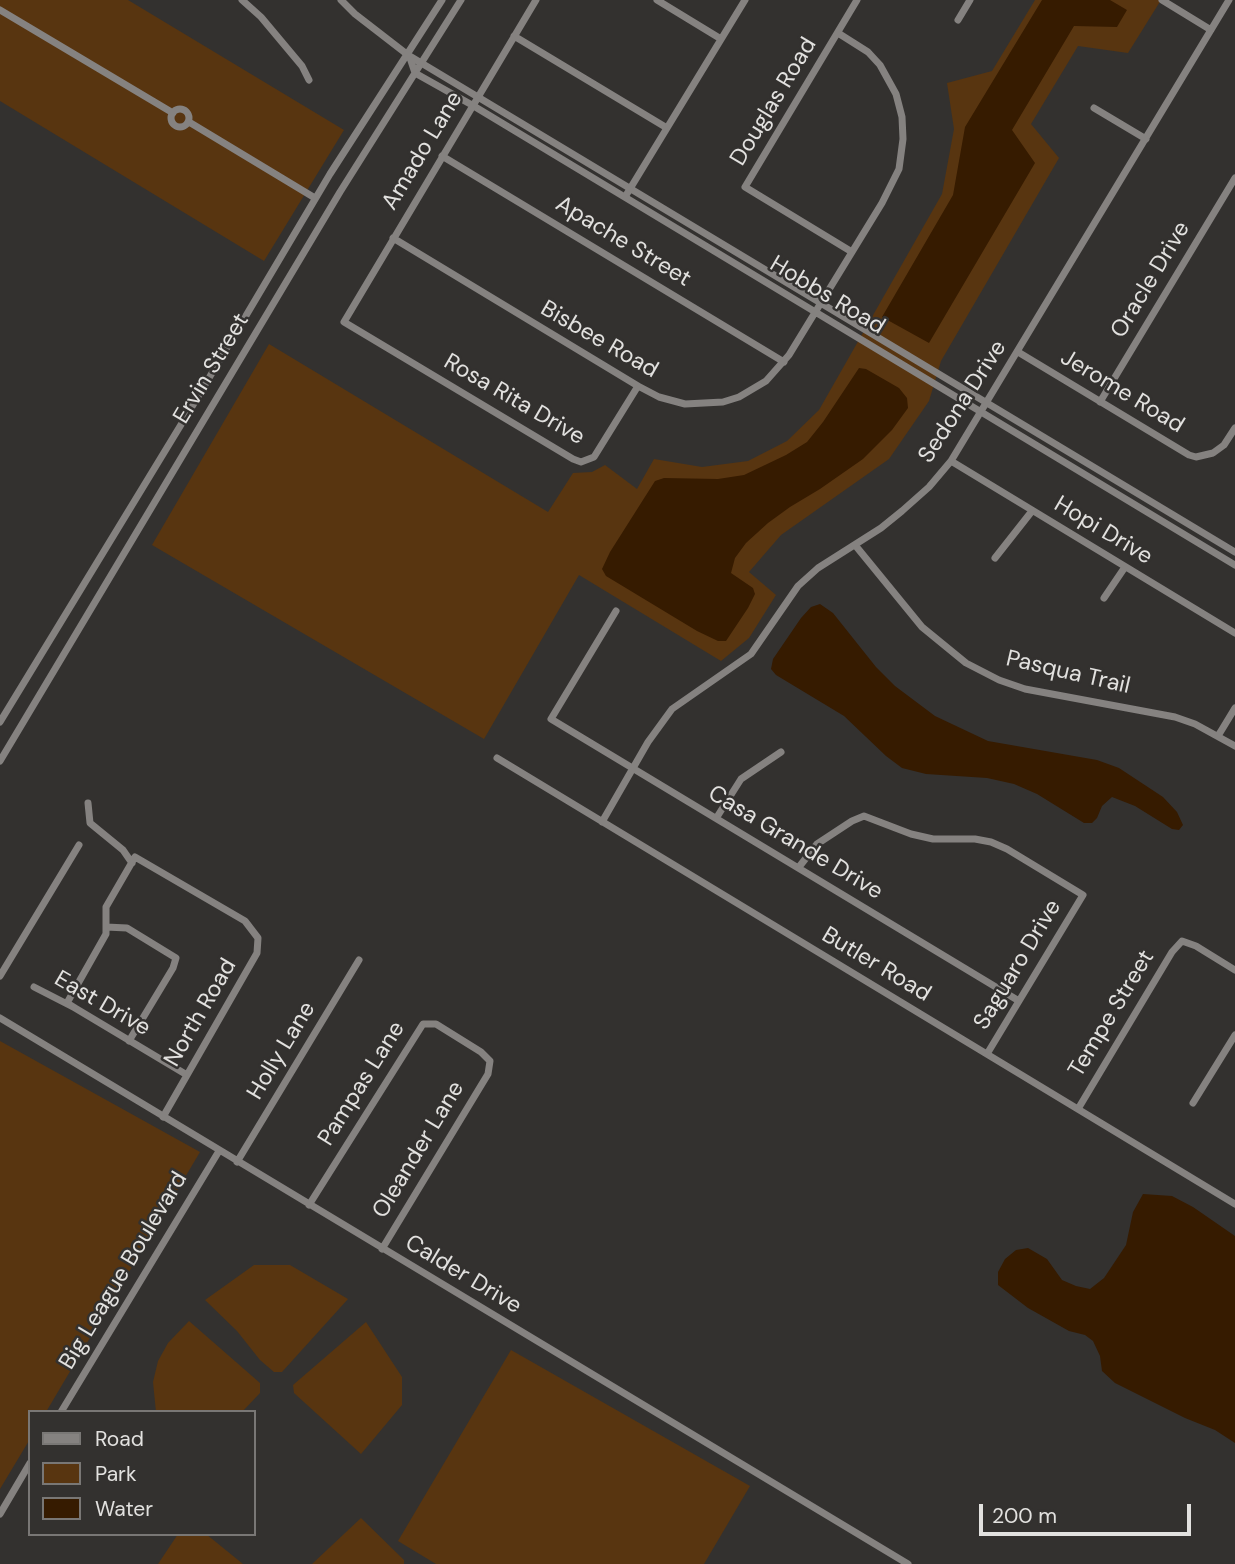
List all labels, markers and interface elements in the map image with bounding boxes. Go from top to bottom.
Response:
street label: Douglas Road [725,33,823,171]
street label: Amado Lane [377,87,469,215]
street label: Apache Street [550,191,696,293]
street label: Oracle Drive [1105,217,1197,343]
street label: Hobbs Road [764,251,890,341]
street label: Bisbee Road [535,295,663,385]
street label: Ervin Street [168,309,256,429]
street label: Sedona Drive [913,335,1013,469]
street label: Jerome Road [1055,344,1189,440]
street label: Rosa Rita Drive [439,349,589,451]
street label: Hopi Drive [1049,491,1157,571]
street label: Pasqua Trail [1003,645,1133,701]
street label: Casa Grande Drive [703,780,887,906]
street label: Saguaro Drive [968,895,1068,1035]
street label: Butler Road [816,922,936,1008]
street label: Tempe Street [1063,946,1161,1082]
street label: North Road [159,954,243,1072]
street label: East Drive [49,966,155,1042]
street label: Holly Lane [242,997,322,1105]
street label: Pampas Lane [313,1017,411,1151]
street label: Oleander Lane [367,1077,471,1223]
street label: Big League Boulevard [54,1167,194,1375]
street label: Calder Drive [400,1230,526,1320]
legend [28,1410,256,1536]
text: Road [95,1425,144,1453]
text: Park [95,1460,136,1488]
scale bar [983,1490,1195,1534]
text: Water [95,1495,153,1523]
text: 200 m [992,1502,1057,1530]

